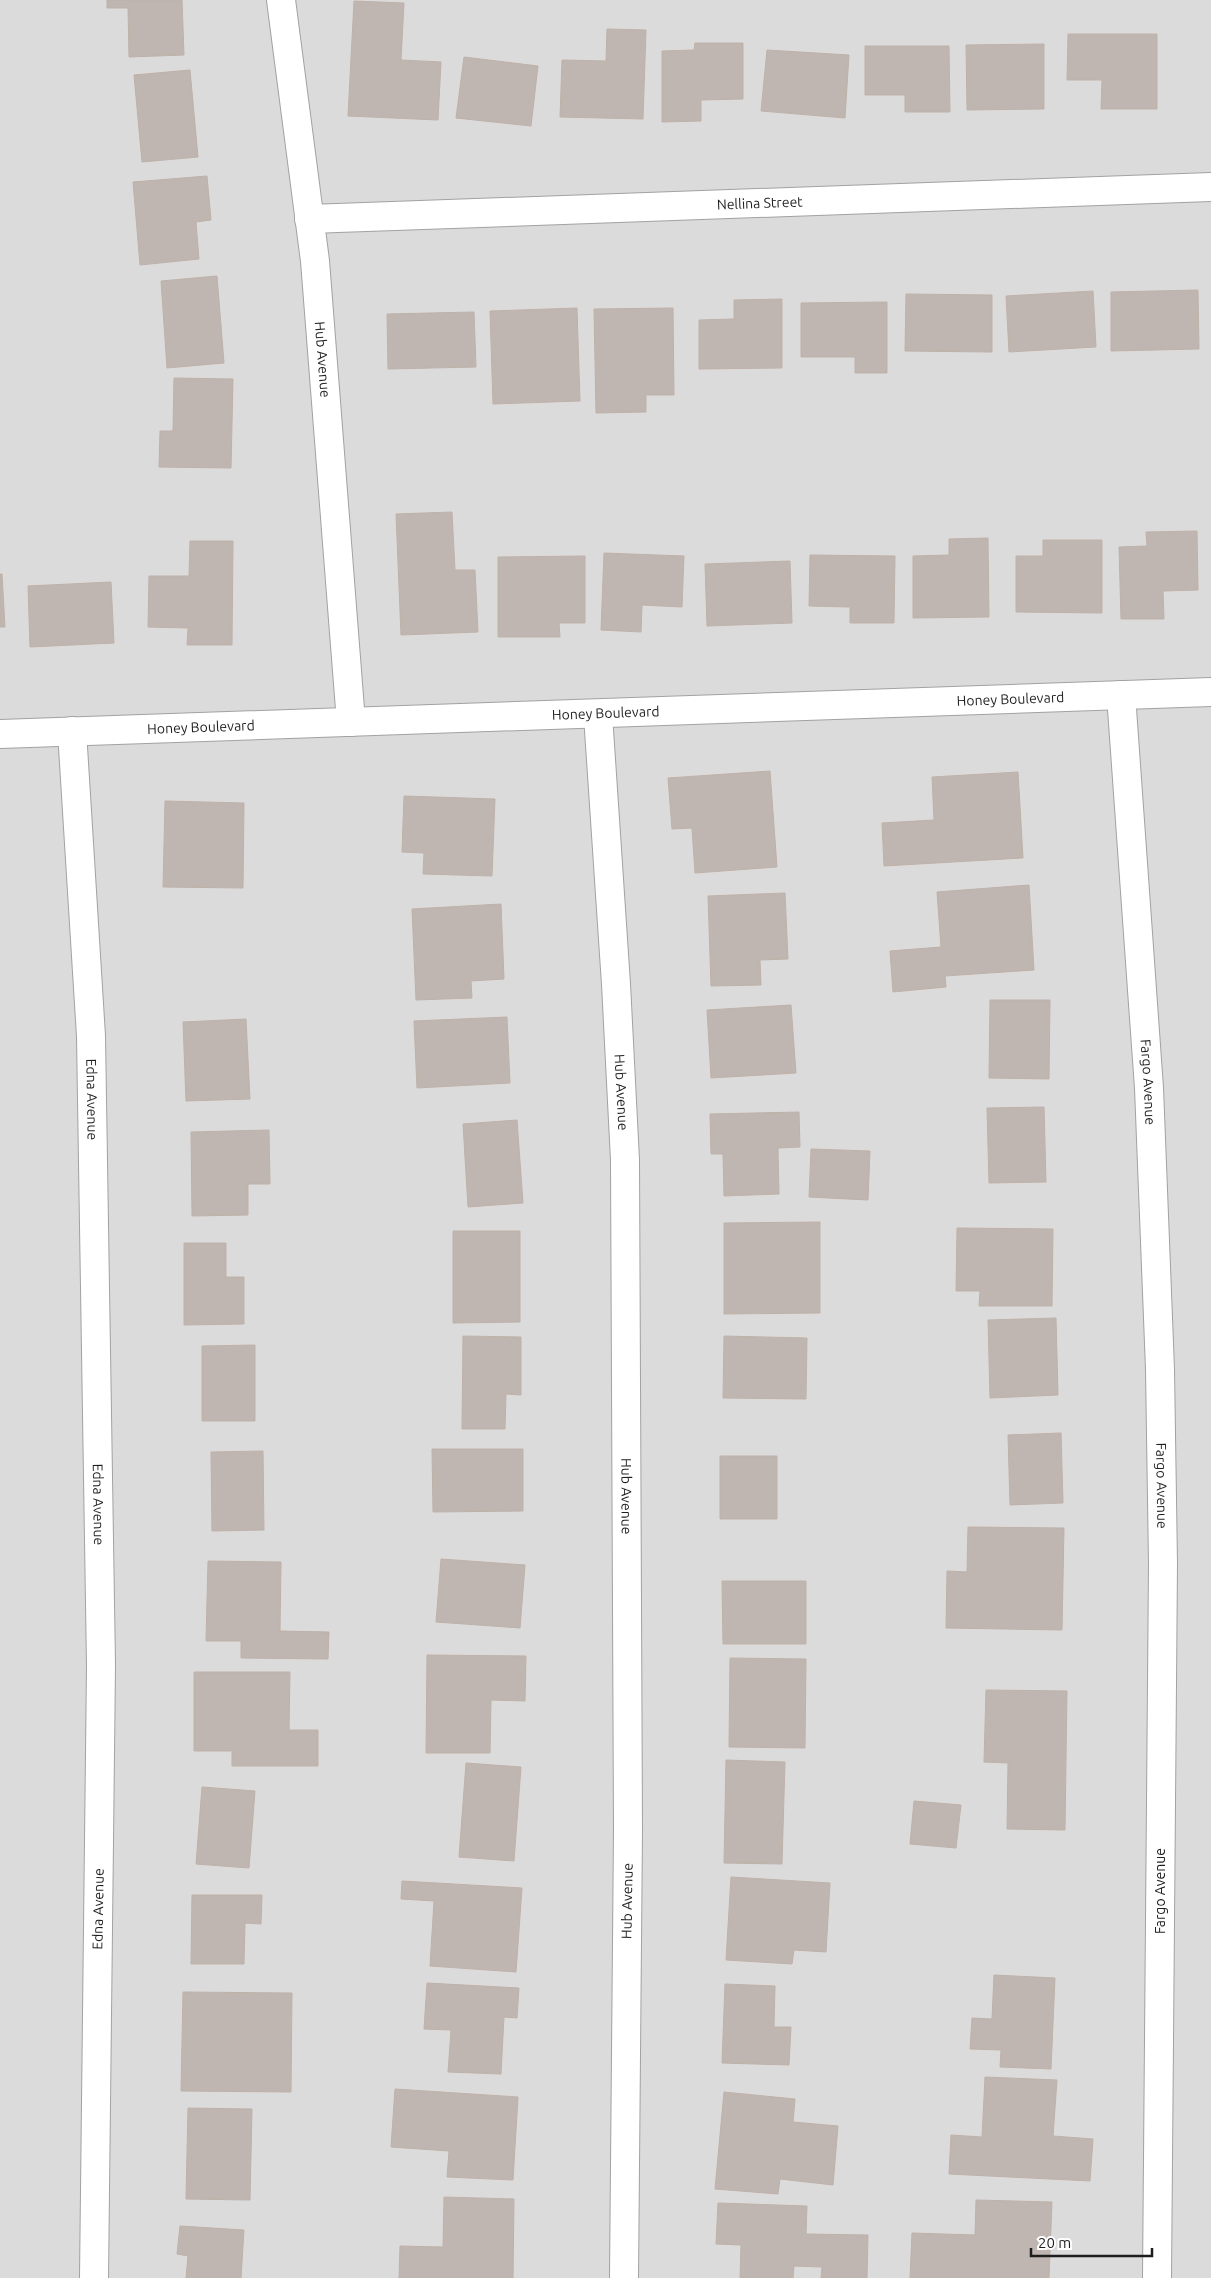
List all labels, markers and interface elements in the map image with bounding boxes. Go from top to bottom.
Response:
street label: Nellina Street [716,193,803,213]
street label: Hub Avenue [312,321,334,398]
street label: Honey Boulevard [956,689,1064,709]
street label: Honey Boulevard [552,703,660,723]
street label: Honey Boulevard [147,717,255,737]
street label: Fargo Avenue [1138,1039,1158,1125]
street label: Hub Avenue [612,1054,631,1131]
street label: Edna Avenue [83,1058,101,1140]
street label: Fargo Avenue [1153,1443,1170,1529]
street label: Hub Avenue [618,1458,635,1534]
street label: Edna Avenue [90,1463,107,1545]
street label: Fargo Avenue [1152,1848,1168,1934]
street label: Hub Avenue [618,1863,636,1939]
street label: Edna Avenue [89,1868,107,1950]
scale bar [1031,2226,1152,2258]
text: 20 m [1038,2234,1071,2251]

